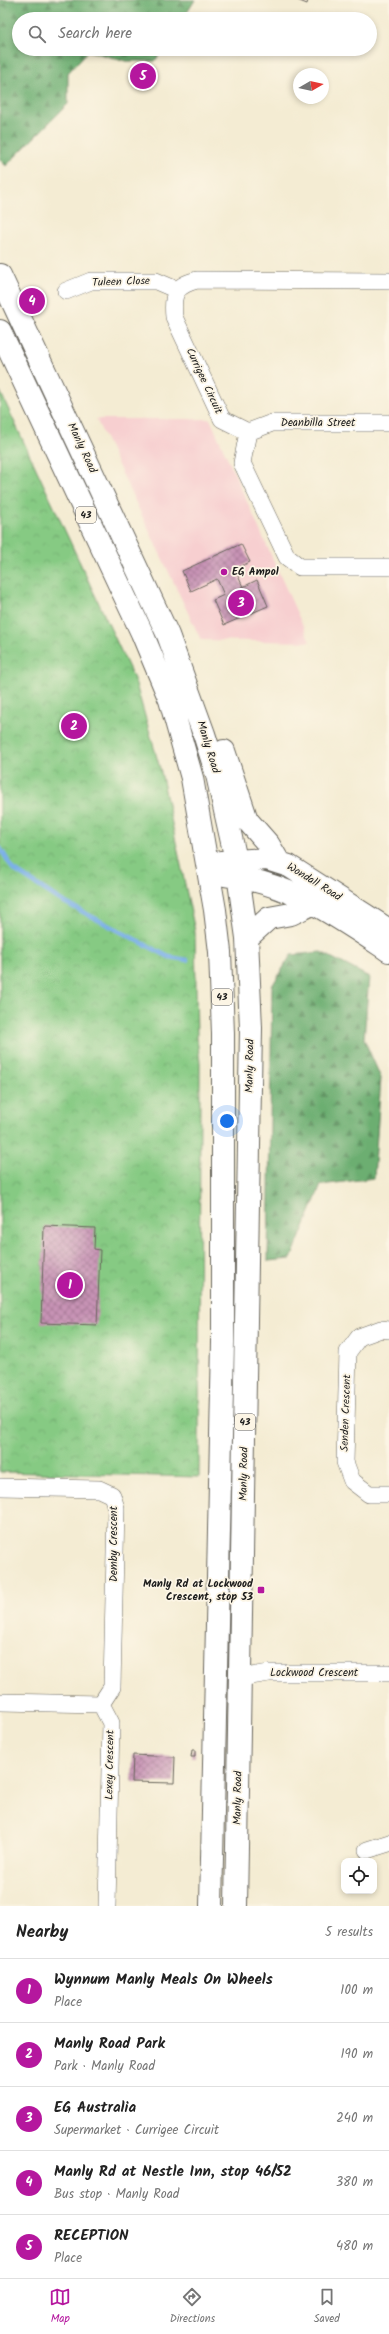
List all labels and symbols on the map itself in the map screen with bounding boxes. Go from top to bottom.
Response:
pin: 5 [130,61,156,91]
north arrow [293,68,329,104]
street label: Tuleen Close [92,272,150,292]
pin: 4 [19,286,45,316]
street label: Currigee Circuit [181,345,228,418]
street label: Deanbilla Street [281,414,356,432]
street label: Manly Road [62,420,102,477]
road number: 43 [76,507,96,523]
place label: EG Ampol [232,563,279,581]
marker: EG Ampol [219,567,229,577]
pin: 3 [228,588,254,618]
pin: 2 [61,711,87,741]
street label: Manly Road [191,719,225,776]
street label: Wondall Road [283,858,345,906]
road number: 43 [212,989,232,1005]
street label: Manly Road [241,1038,259,1093]
your location [217,1111,237,1131]
pin: 1 [57,1270,83,1300]
street label: Senden Crescent [336,1373,356,1452]
road number: 43 [235,1414,255,1430]
street label: Manly Road [235,1446,253,1501]
street label: Demby Crescent [105,1505,123,1582]
place label: Manly Rd at Lockwood Crescent, stop 53 [143,1575,254,1606]
marker: Manly Rd at Lockwood Crescent, stop 53 [256,1585,266,1595]
street label: Lockwood Crescent [270,1664,359,1682]
street label: Lexey Crescent [100,1729,120,1800]
street label: Manly Road [229,1770,247,1825]

